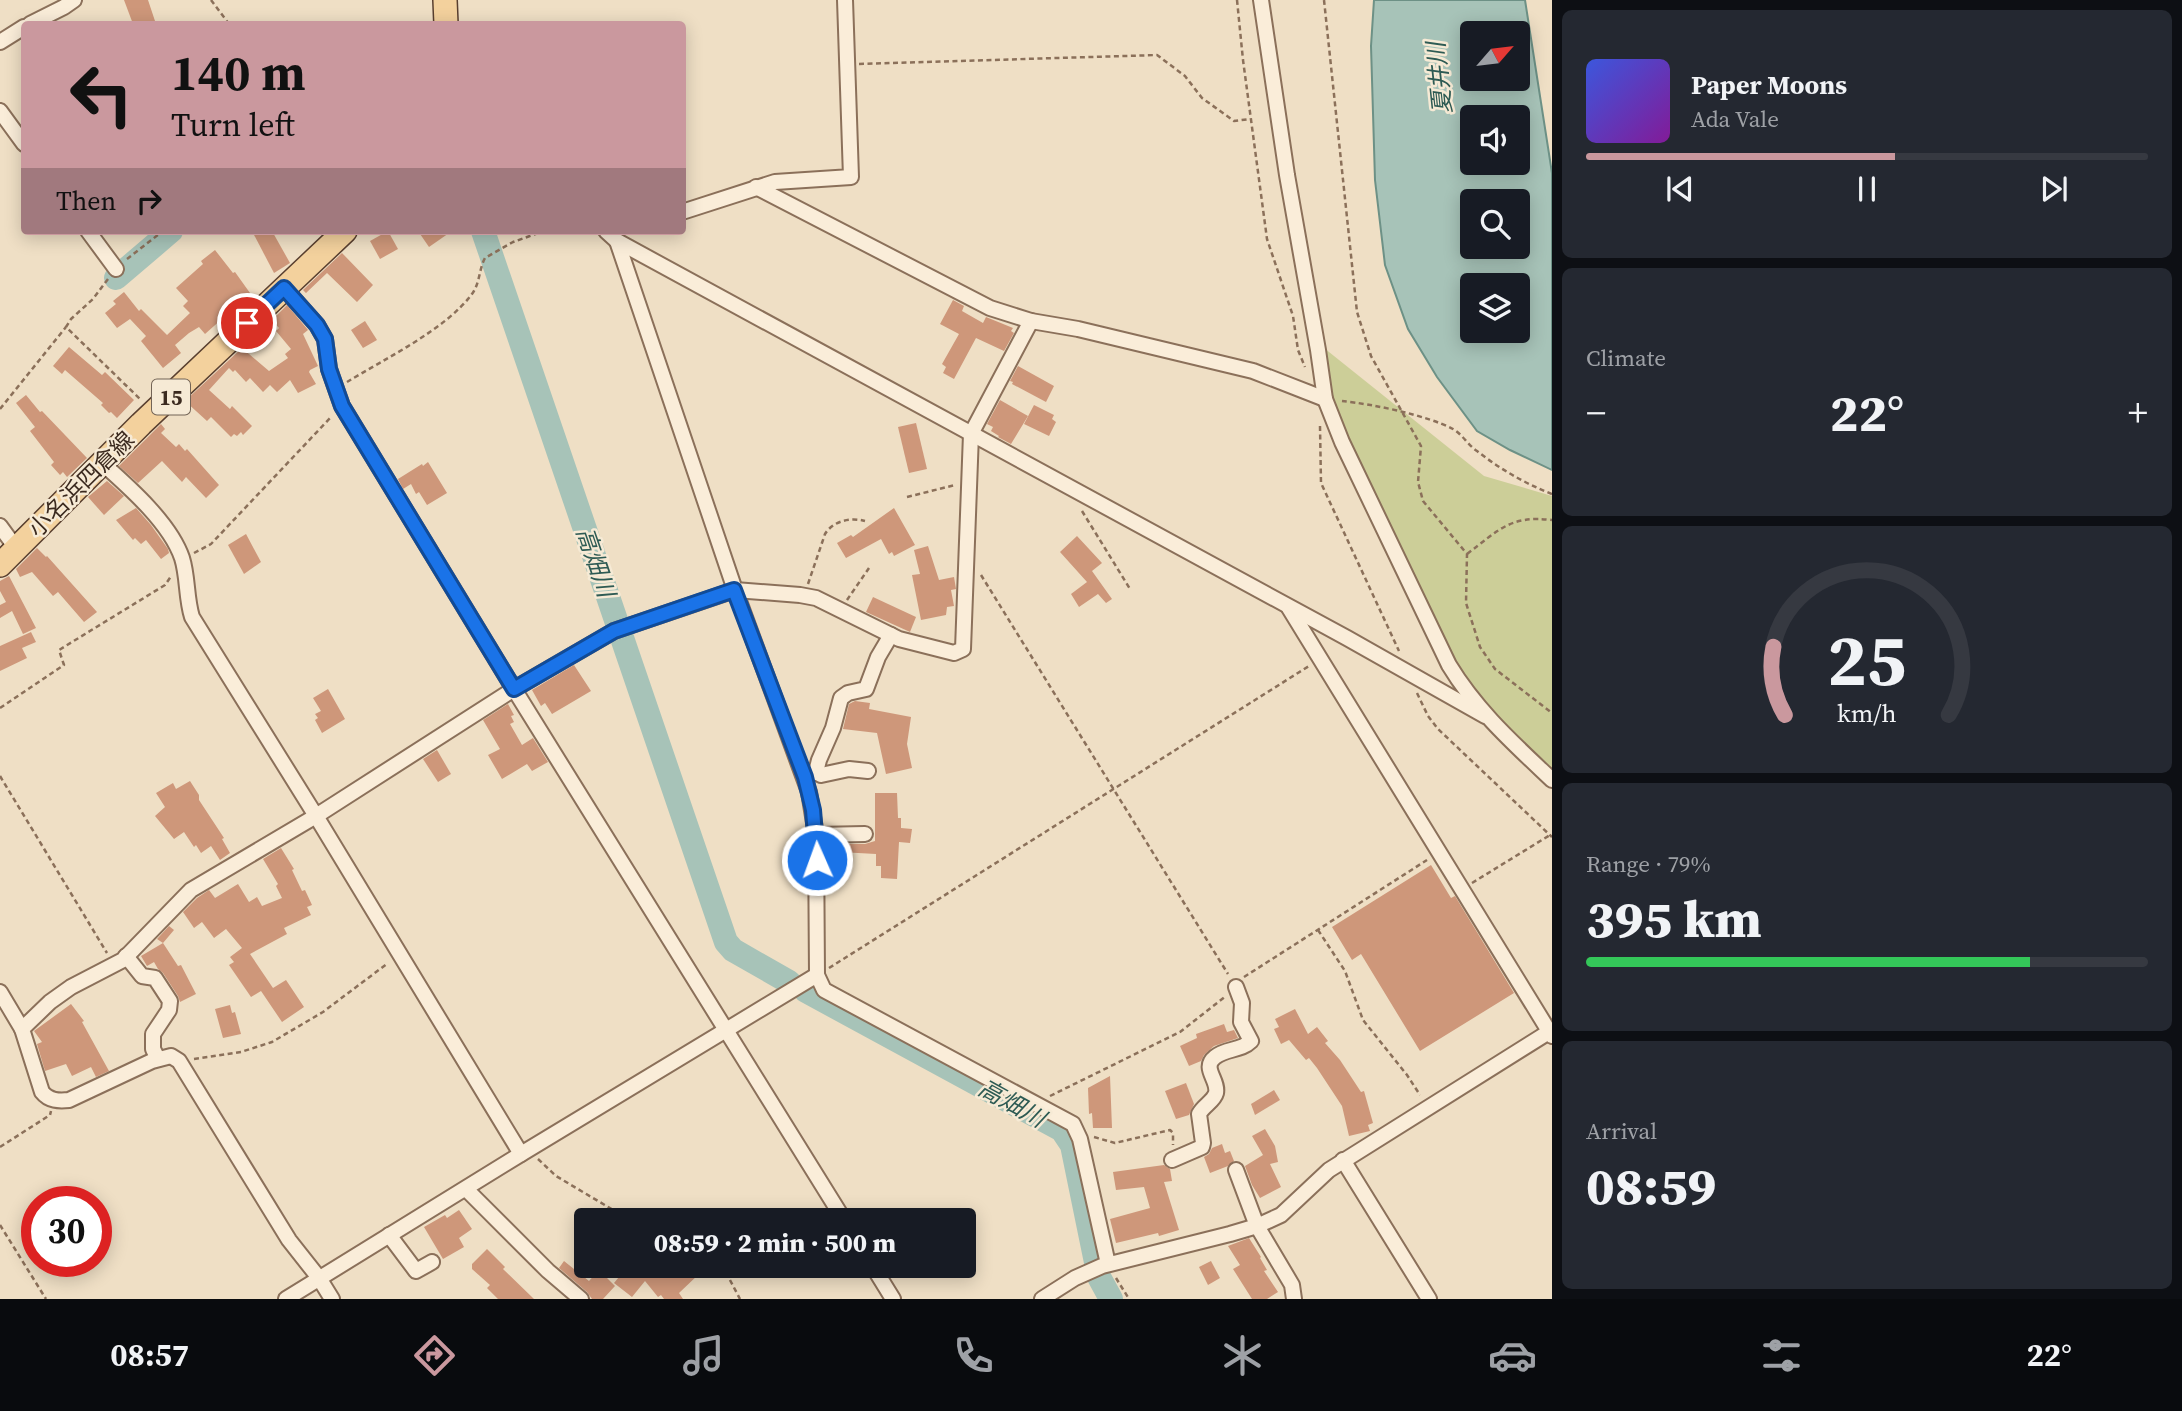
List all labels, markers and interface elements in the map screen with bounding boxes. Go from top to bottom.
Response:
north arrow [1460,21,1530,91]
map controls [1460,21,1530,343]
water label: 夏井川 [1419,37,1459,116]
text: 140 m [171,39,306,106]
icon: left [56,49,147,140]
text: Paper Moons [1691,67,1847,103]
text: Turn left [171,103,295,147]
text: Ada Vale [1691,103,1779,135]
button: sound [1460,105,1530,175]
icon: previous [1661,170,1699,208]
icon: pause [1848,170,1886,208]
icon: next [2035,170,2073,208]
icon: right [130,182,168,220]
text: Then [56,183,116,219]
button: search [1460,189,1530,259]
button: layers [1460,273,1530,343]
pin [217,293,277,353]
icon: arrive [228,304,266,342]
text: Climate [1586,342,1666,374]
text: 22° [1830,377,1904,448]
road number: 15 [152,380,190,414]
text: − [1586,387,1606,439]
text: + [2128,387,2148,439]
street label: 小名浜四倉線 [21,424,141,544]
water label: 高畑川 [569,523,624,604]
text: 25 [1828,611,1906,710]
text: km/h [1837,696,1897,730]
position arrow [780,823,854,897]
text: Range · 79% [1586,848,1711,880]
text: 395 km [1586,883,1762,954]
water label: 高畑川 [973,1071,1054,1136]
text: Arrival [1586,1115,1657,1147]
text: 08:59 [1586,1150,1716,1221]
speed limit sign: 30 [21,1186,112,1277]
text: 08:59 · 2 min · 500 m [654,1225,896,1261]
icon: directions [410,1331,459,1380]
icon: music [679,1331,728,1380]
icon: phone [949,1331,998,1380]
icon: climate [1218,1331,1267,1380]
icon: car [1488,1331,1537,1380]
icon: filters [1757,1331,1806,1380]
text: 08:57 [110,1333,189,1377]
text: 22° [2027,1333,2072,1377]

